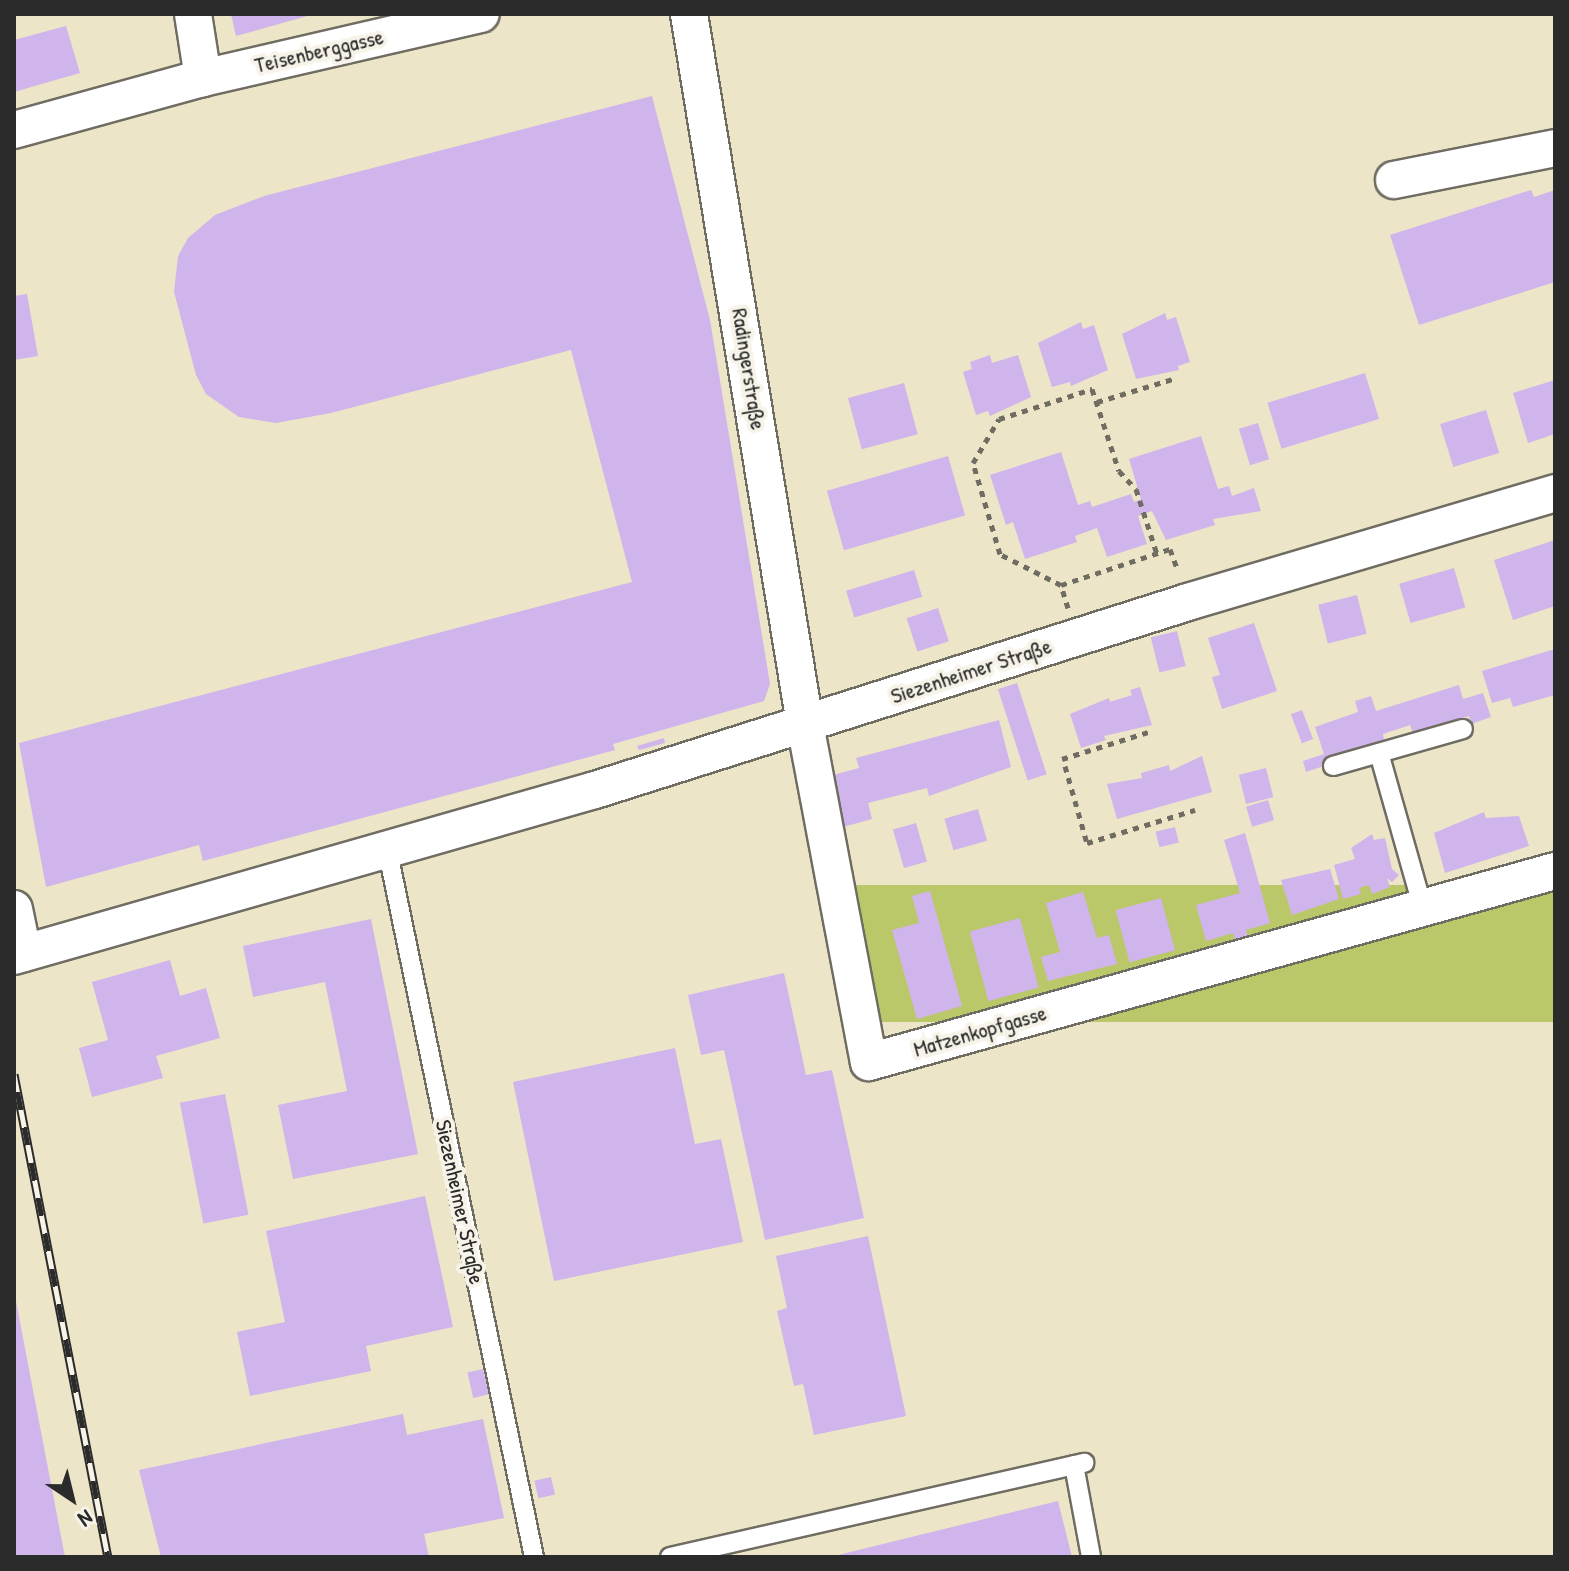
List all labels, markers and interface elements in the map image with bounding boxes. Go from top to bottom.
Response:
street label: Teisenberggasse [252,23,386,79]
street label: Radingerstraße [726,306,772,432]
street label: Siezenheimer Straße [887,633,1055,709]
street label: Matzenkopfgasse [911,999,1049,1063]
street label: Siezenheimer Straße [430,1117,490,1287]
north arrow [32,1459,112,1539]
text: N [72,1503,99,1534]

